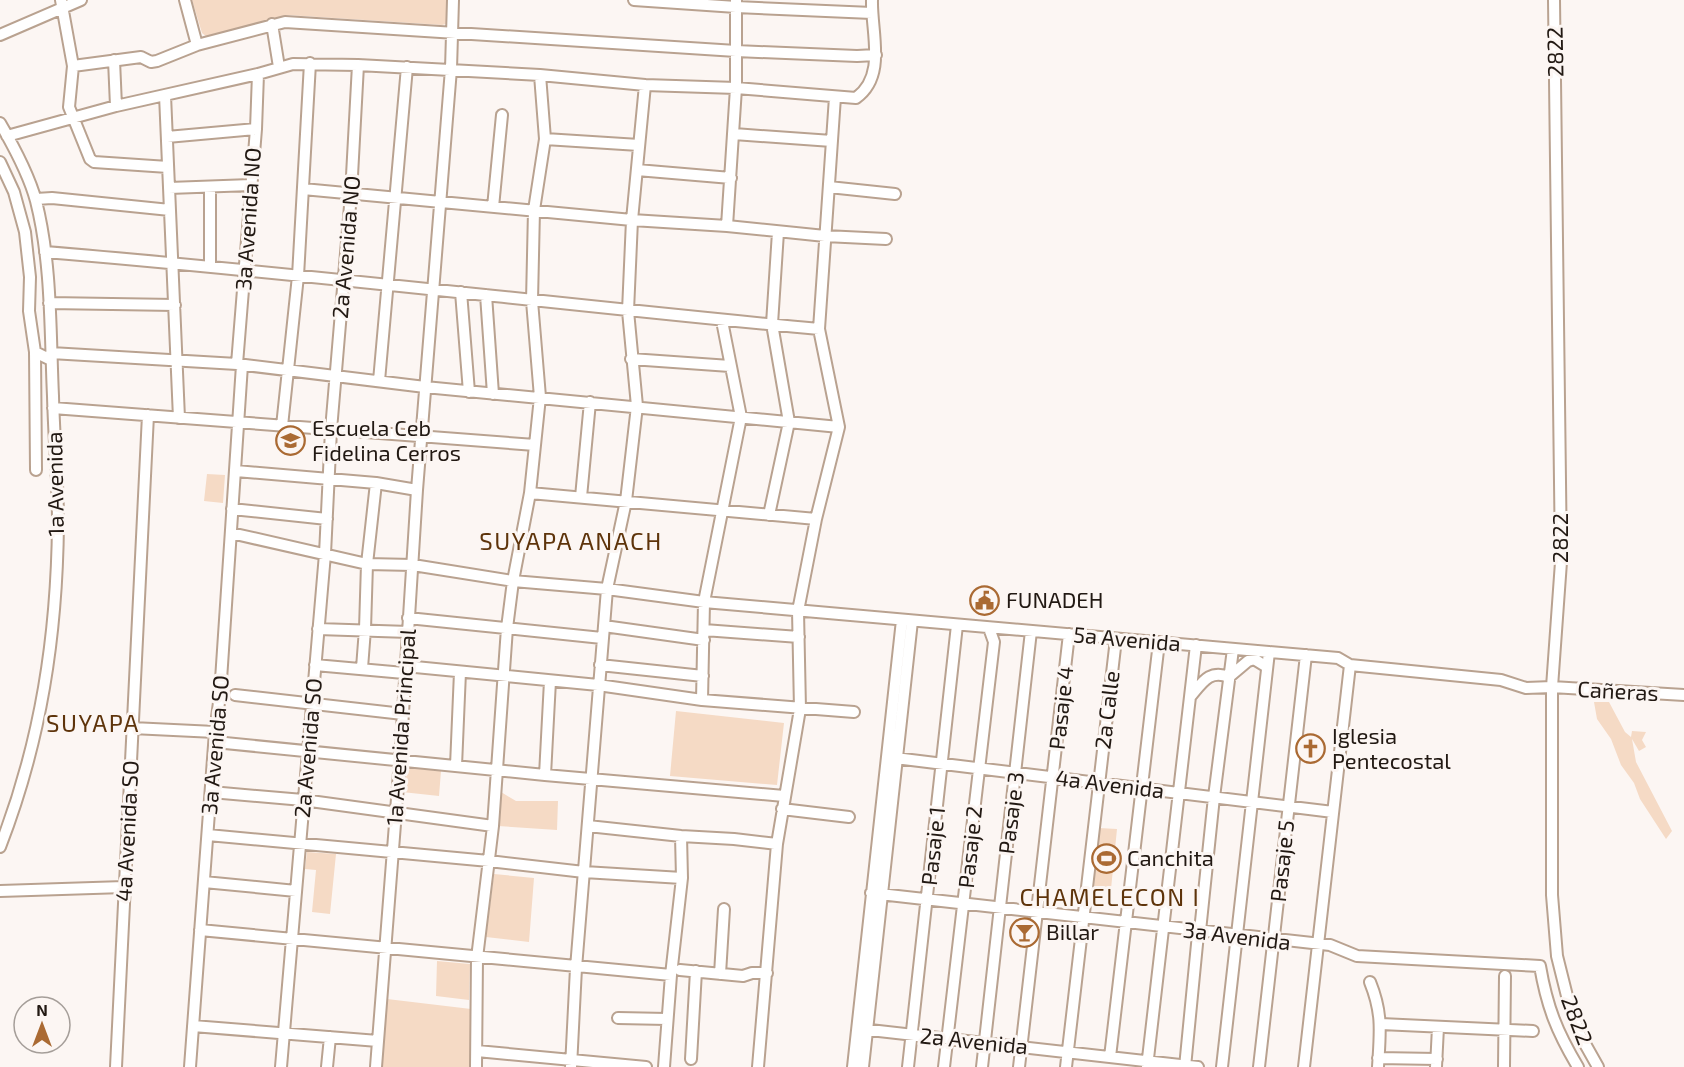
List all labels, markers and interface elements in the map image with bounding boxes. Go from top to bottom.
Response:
street label: 2822 [1541,27,1567,77]
street label: 3a Avenida NO [229,147,265,291]
street label: 2a Avenida NO [326,174,364,319]
place label: Escuela Ceb Fidelina Cerros [312,414,461,465]
school or university icon: Escuela Ceb Fidelina Cerros [275,425,307,457]
street label: 1a Avenida [40,431,68,537]
street label: 2822 [1546,513,1572,563]
district label: SUYAPA ANACH [479,526,663,555]
public building icon: FUNADEH [969,584,1001,616]
place label: FUNADEH [1006,586,1103,612]
street label: 5a Avenida [1072,620,1182,656]
street label: 1a Avenida Principal [380,627,420,826]
street label: Pasaje 4 [1043,665,1078,751]
street label: 2a Calle [1088,669,1124,751]
street label: 3a Avenida SO [195,674,233,816]
street label: Cañeras [1577,675,1659,705]
street label: 2a Avenida SO [288,677,326,819]
district label: SUYAPA [46,708,140,737]
place label: Iglesia Pentecostal [1332,722,1451,773]
church icon: Iglesia Pentecostal [1295,733,1327,765]
street label: 4a Avenida SO [109,760,143,902]
street label: 4a Avenida [1054,763,1166,803]
street label: Pasaje 3 [992,770,1029,856]
street label: Pasaje 2 [952,804,987,890]
street label: Pasaje 1 [915,805,950,887]
street label: Pasaje 5 [1264,819,1299,903]
sports icon: Canchita [1090,842,1122,874]
place label: Canchita [1127,844,1214,870]
district label: CHAMELECON I [1020,882,1200,911]
bar icon: Billar [1009,916,1041,948]
street label: 3a Avenida [1182,916,1292,955]
place label: Billar [1046,918,1099,944]
street label: 2822 [1557,991,1599,1048]
north arrow [12,995,72,1055]
text: N [36,1000,48,1019]
street label: 2a Avenida [919,1021,1029,1059]

